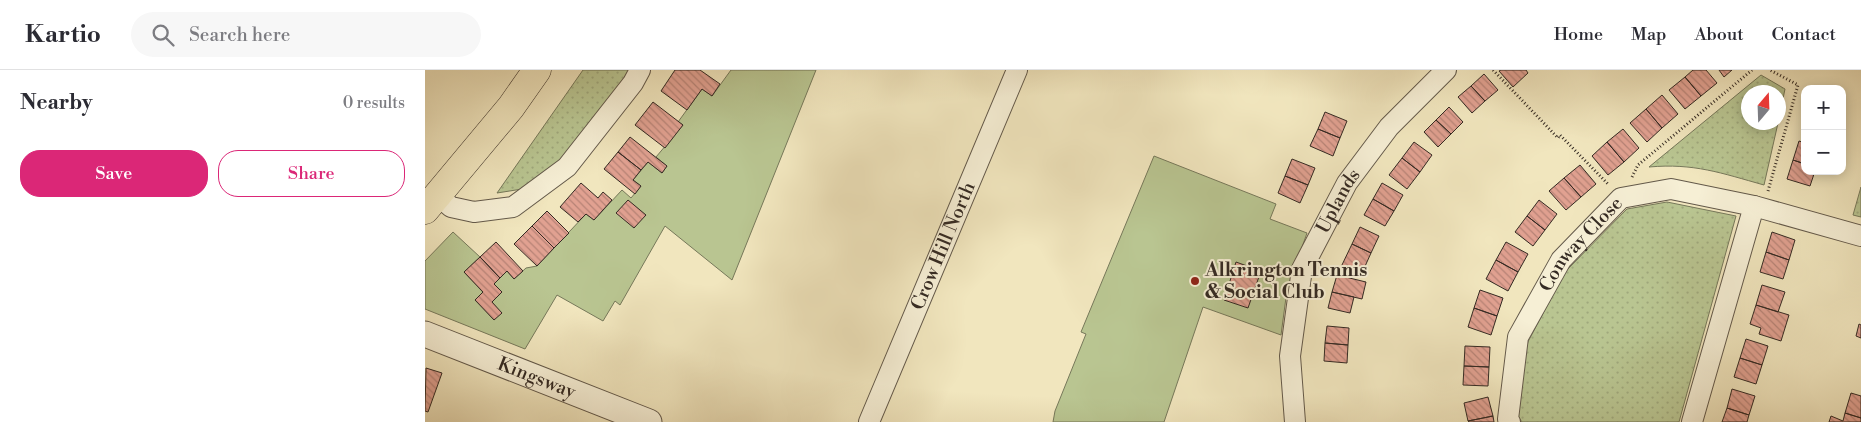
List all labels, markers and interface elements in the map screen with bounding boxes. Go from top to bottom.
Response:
search box [131,12,481,57]
text: Kartio [25,20,101,50]
icon: search [149,21,177,49]
text: Search here [189,23,290,47]
text: Home [1554,23,1603,46]
text: Map [1631,23,1667,46]
text: About [1695,23,1744,46]
text: Contact [1772,23,1836,46]
north arrow [1741,85,1786,130]
map controls [1801,85,1846,175]
button: + [1801,85,1846,130]
text: Nearby [20,90,93,116]
text: 0 results [343,93,405,113]
button: − [1801,130,1846,175]
button: Save [20,150,208,197]
button: Share [218,150,405,197]
street label: Uplands [1311,164,1366,238]
street label: Crow Hill North [905,178,981,314]
street label: Conway Close [1534,192,1628,296]
place label: Alkrington Tennis & Social Club [1204,258,1367,304]
marker: Alkrington Tennis & Social Club [1189,275,1201,287]
street label: Kingsway [494,352,580,404]

